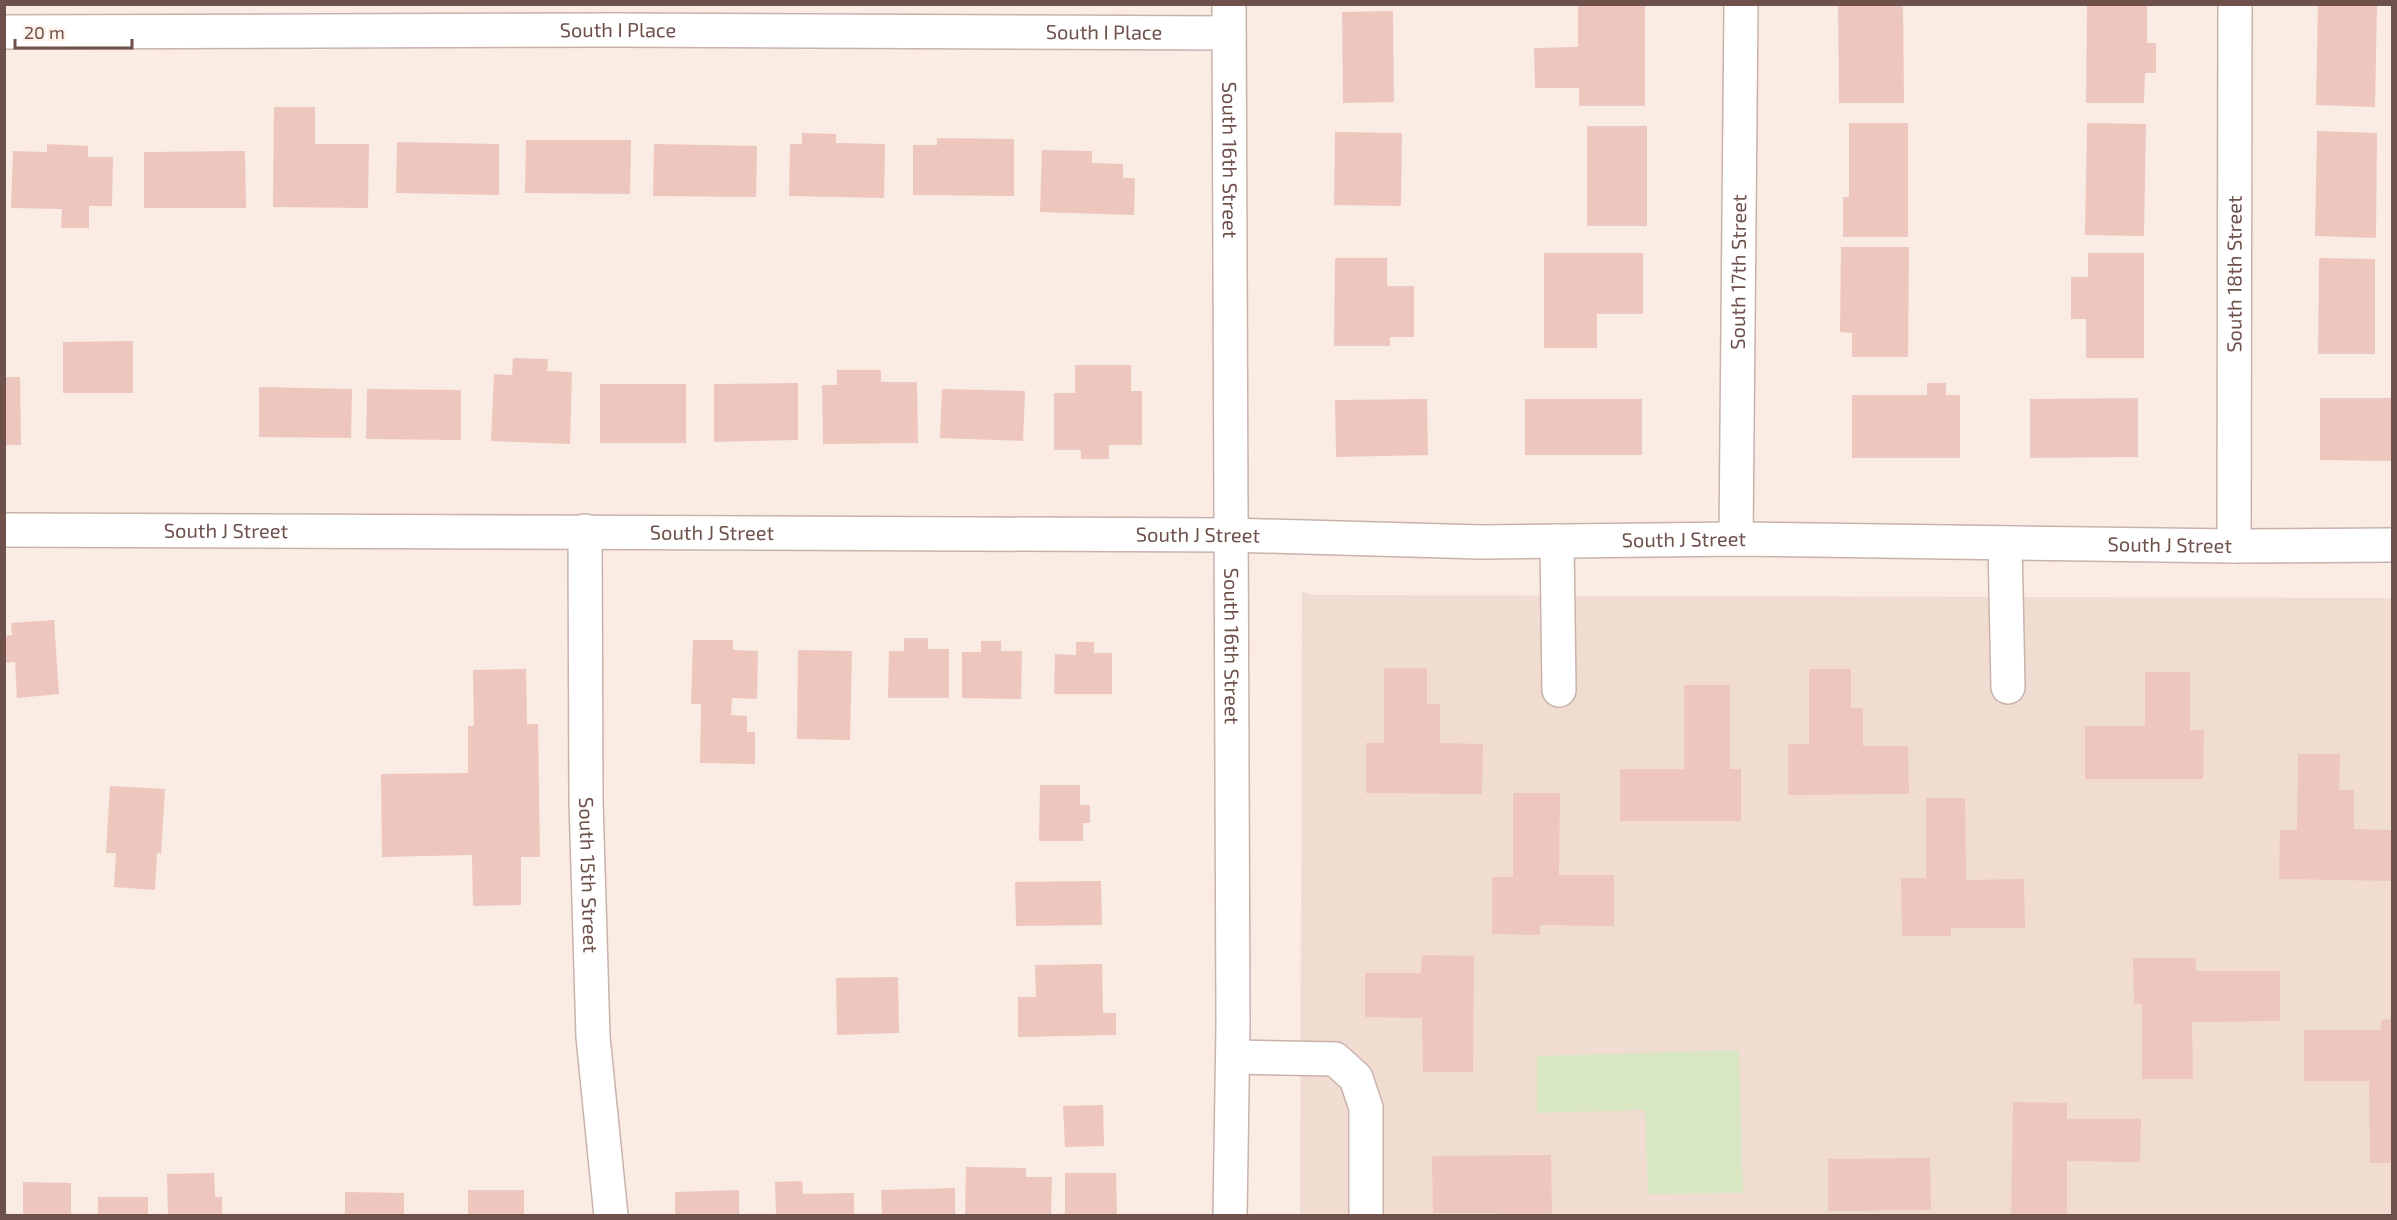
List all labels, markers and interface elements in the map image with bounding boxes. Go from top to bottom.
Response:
scale bar [15,12,132,50]
street label: South I Place [560,17,676,41]
street label: South I Place [1046,19,1162,44]
text: 20 m [24,21,65,43]
street label: South 16th Street [1218,82,1243,239]
street label: South 17th Street [1725,194,1750,350]
street label: South 18th Street [2221,195,2246,353]
street label: South J Street [164,518,289,542]
street label: South J Street [650,520,775,544]
street label: South J Street [1136,522,1261,547]
street label: South J Street [1622,526,1747,551]
street label: South J Street [2108,531,2233,557]
street label: South 16th Street [1220,568,1245,725]
street label: South 15th Street [575,797,604,954]

